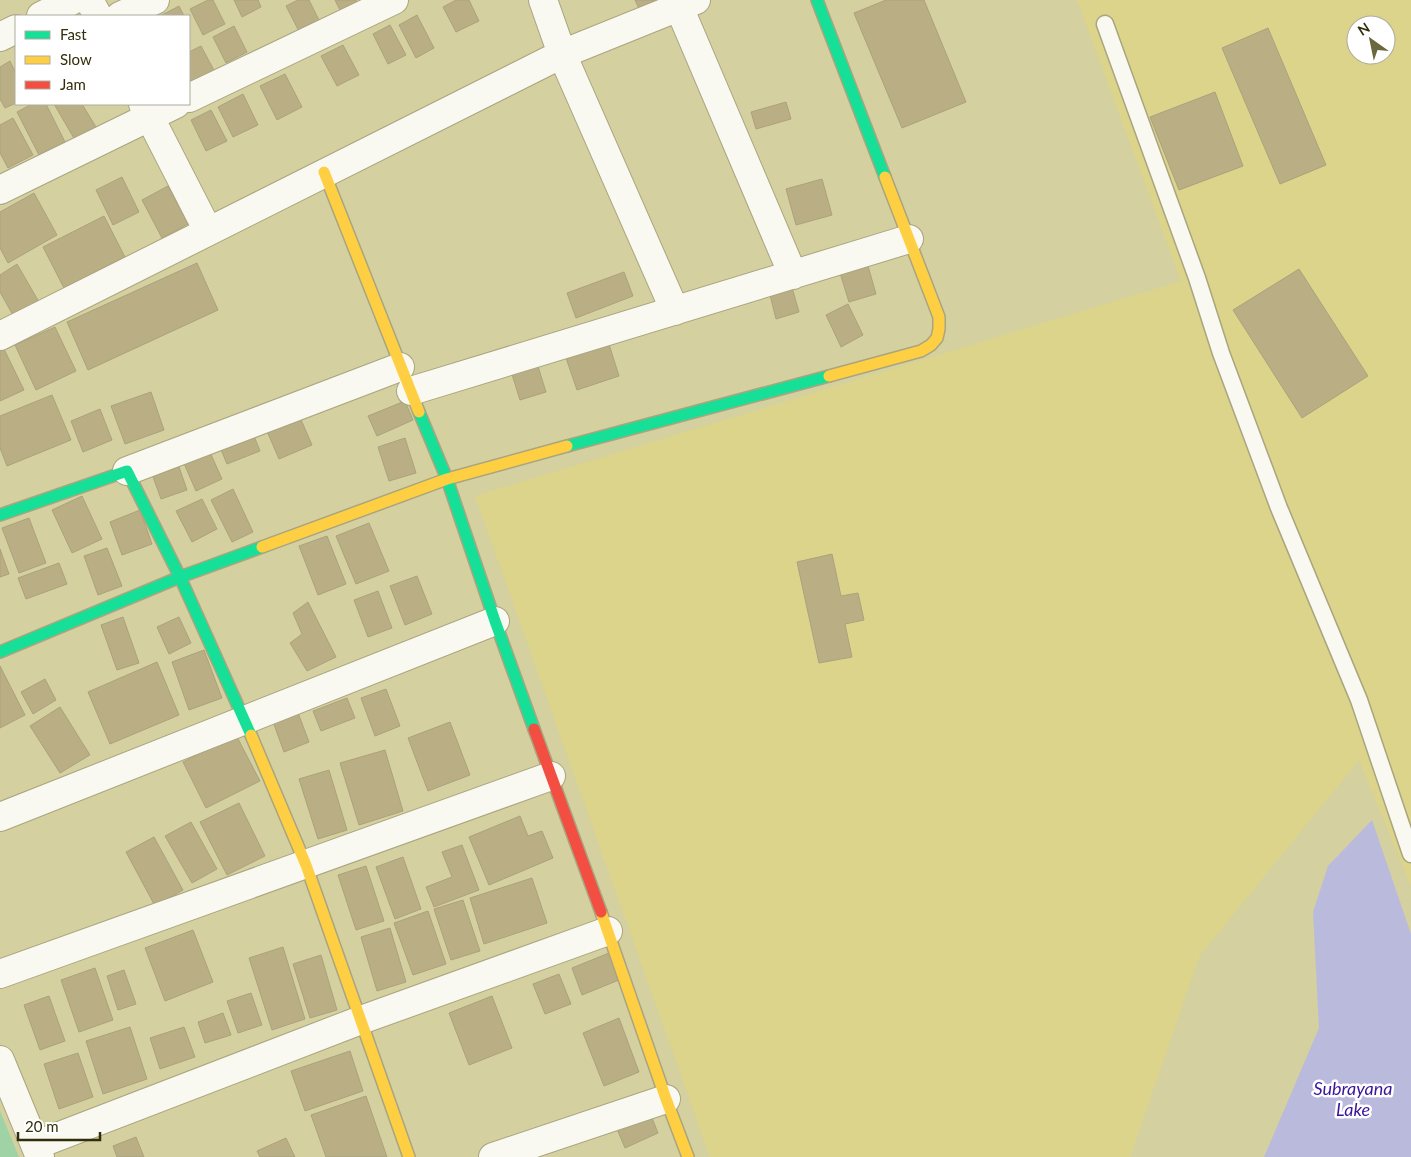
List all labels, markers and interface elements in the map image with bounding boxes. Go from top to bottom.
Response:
legend [15,15,190,105]
north arrow [1346,15,1396,65]
text: N [1354,19,1373,39]
text: Fast [60,25,87,43]
text: Slow [60,50,92,68]
text: Jam [60,75,86,93]
water label: Subrayana Lake [1313,1077,1393,1120]
scale bar [18,1110,100,1142]
text: 20 m [25,1117,59,1135]

